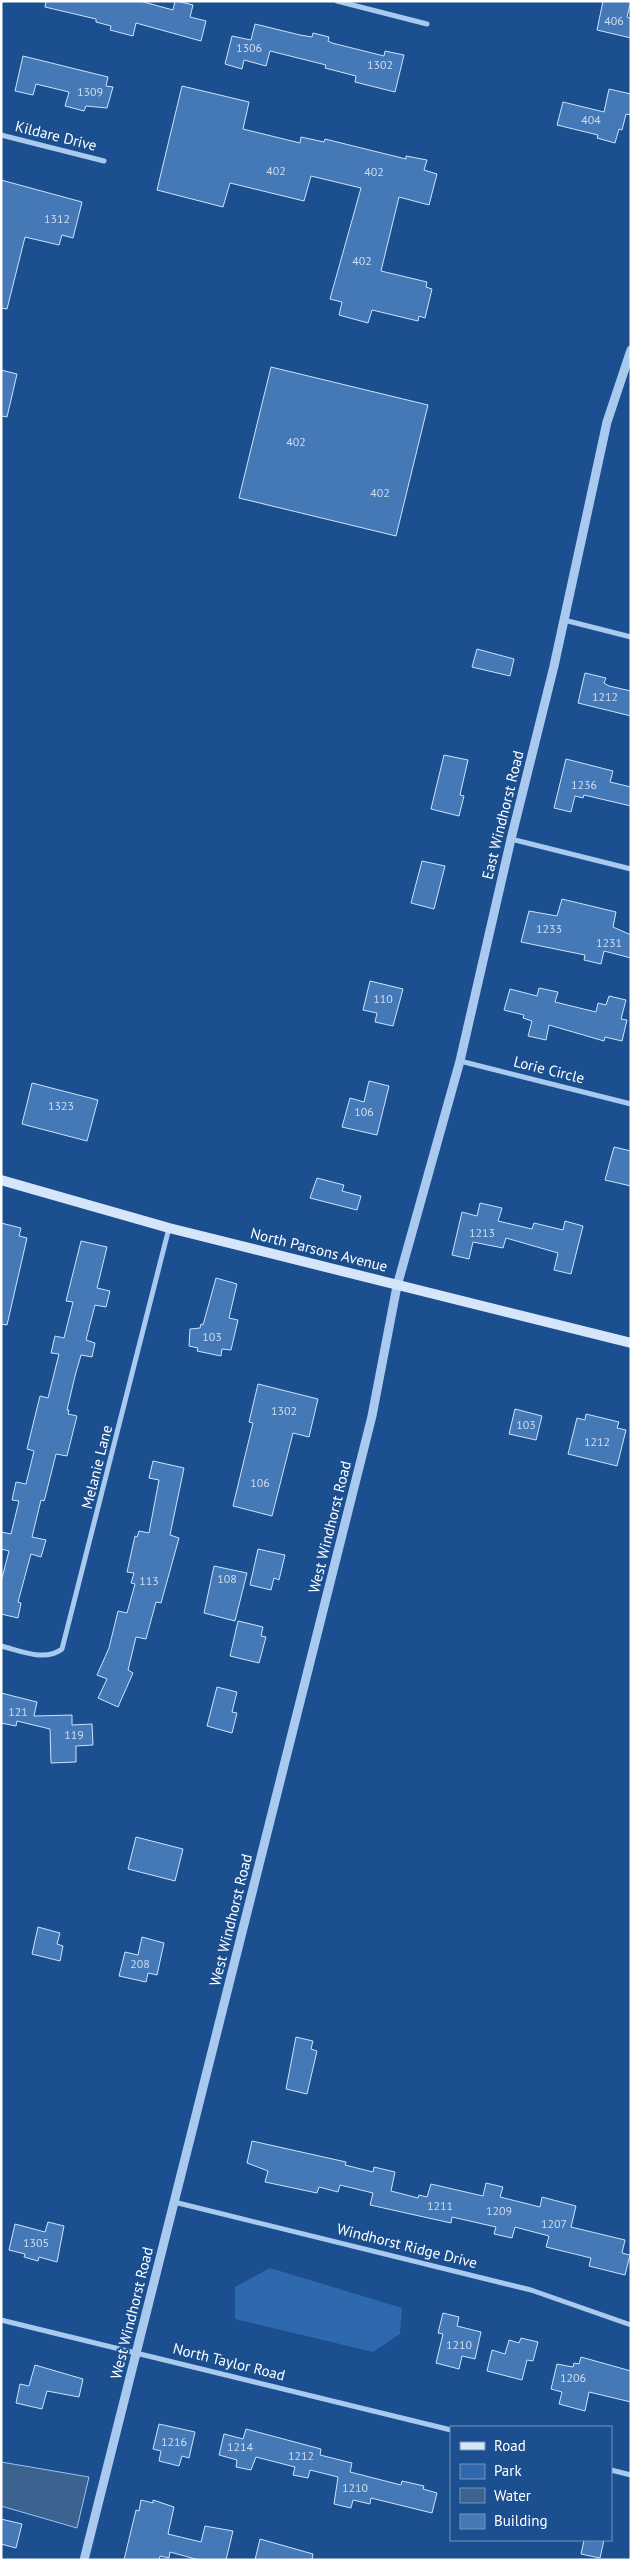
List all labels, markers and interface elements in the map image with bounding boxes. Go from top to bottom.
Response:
house number: 406 [604,13,624,28]
house number: 1306 [236,40,262,55]
house number: 1302 [367,57,393,72]
house number: 1309 [77,84,103,99]
house number: 404 [581,112,601,127]
street label: Kildare Drive [13,116,99,155]
house number: 402 [266,163,286,178]
house number: 402 [364,164,384,179]
house number: 1312 [44,211,70,226]
house number: 402 [352,253,372,268]
house number: 402 [286,434,306,449]
house number: 402 [370,485,390,500]
house number: 1212 [592,689,618,704]
street label: East Windhorst Road [477,749,528,881]
house number: 1236 [571,777,597,792]
house number: 1233 [536,921,562,936]
house number: 1231 [596,935,622,950]
house number: 110 [373,991,393,1006]
street label: Lorie Circle [512,1052,586,1087]
house number: 1323 [48,1098,74,1113]
house number: 106 [354,1104,374,1119]
street label: North Parsons Avenue [249,1223,390,1276]
house number: 1213 [469,1225,495,1240]
house number: 103 [202,1329,222,1344]
house number: 1302 [271,1403,297,1418]
house number: 103 [516,1417,536,1432]
street label: Melanie Lane [77,1423,116,1511]
house number: 1212 [584,1434,610,1449]
street label: West Windhorst Road [304,1459,355,1595]
house number: 106 [250,1475,270,1490]
house number: 108 [217,1571,237,1586]
house number: 113 [139,1573,159,1588]
house number: 121 [8,1704,28,1719]
house number: 119 [64,1727,84,1742]
street label: West Windhorst Road [205,1852,256,1988]
house number: 208 [130,1956,150,1971]
house number: 1211 [427,2198,453,2213]
house number: 1209 [486,2203,512,2218]
house number: 1207 [541,2216,567,2231]
street label: Windhorst Ridge Drive [335,2219,479,2272]
house number: 1305 [23,2235,49,2250]
street label: West Windhorst Road [106,2245,157,2381]
house number: 1210 [446,2337,473,2352]
street label: North Taylor Road [171,2338,287,2385]
house number: 1206 [560,2370,586,2385]
legend [450,2426,612,2541]
house number: 1216 [161,2434,187,2449]
text: Road [494,2436,526,2455]
house number: 1214 [227,2439,254,2454]
house number: 1212 [288,2448,314,2463]
text: Park [494,2461,522,2480]
house number: 1210 [342,2480,369,2495]
text: Water [494,2486,531,2505]
text: Building [494,2511,548,2530]

